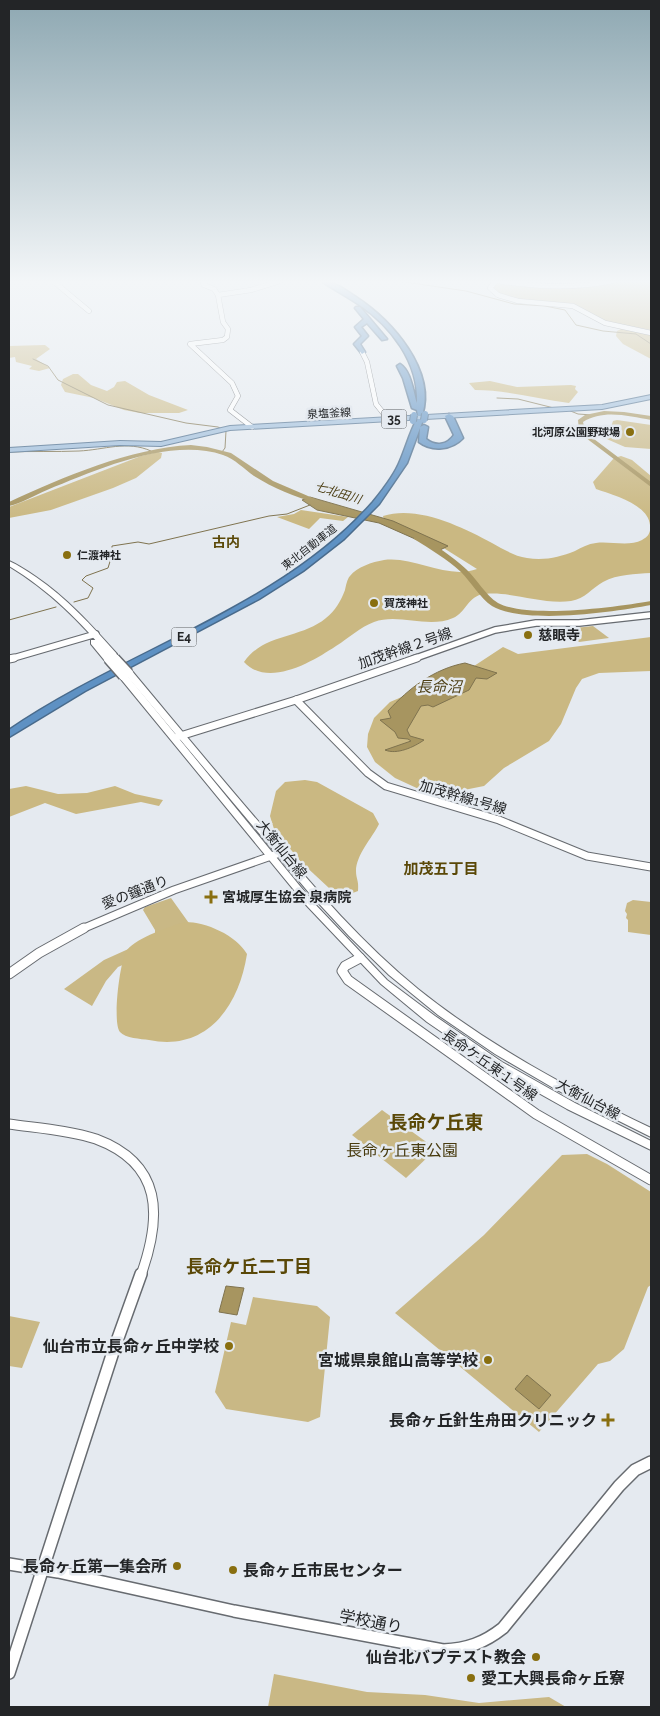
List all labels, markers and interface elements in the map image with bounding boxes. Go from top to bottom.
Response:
street label: 泉塩釜線 [307,406,351,421]
road number: 35 [382,409,406,428]
place label: 北河原公園野球場 [532,426,620,439]
marker: 北河原公園野球場 [624,426,636,438]
water label: 七北田川 [313,479,365,507]
street label: 東北自動車道 [279,522,339,573]
district label: 古内 [212,534,240,550]
marker: 仁渡神社 [61,549,73,561]
place label: 仁渡神社 [77,549,121,562]
marker: 賀茂神社 [368,597,380,609]
place label: 賀茂神社 [384,597,428,610]
street label: 加茂幹線２号線 [356,624,454,672]
place label: 慈眼寺 [538,627,580,643]
road number: E4 [172,628,196,646]
marker: 慈眼寺 [522,629,534,641]
water label: 長命沼 [416,678,463,696]
street label: 加茂幹線1号線 [418,777,508,817]
street label: 大衡仙台線 [254,817,310,881]
district label: 加茂五丁目 [403,860,479,878]
street label: 愛の鐘通り [99,872,171,912]
place label: 宮城厚生協会 泉病院 [222,889,351,905]
marker: 宮城厚生協会 泉病院 [204,890,218,904]
street label: 長命ケ丘東１号線 [440,1026,540,1104]
street label: 大衡仙台線 [553,1076,623,1122]
district label: 長命ケ丘東 [388,1111,484,1133]
park label: 長命ヶ丘東公園 [346,1141,458,1160]
district label: 長命ケ丘二丁目 [186,1256,312,1277]
place label: 仙台市立長命ヶ丘中学校 [42,1337,219,1356]
marker: 仙台市立長命ヶ丘中学校 [223,1340,235,1352]
place label: 宮城県泉館山高等学校 [318,1351,478,1370]
marker: 宮城県泉館山高等学校 [482,1354,494,1366]
place label: 長命ヶ丘針生舟田クリニック [389,1411,597,1430]
marker: 長命ヶ丘針生舟田クリニック [601,1413,615,1427]
place label: 長命ヶ丘第一集会所 [23,1557,167,1576]
marker: 長命ヶ丘第一集会所 [171,1560,183,1572]
place label: 長命ヶ丘市民センター [243,1561,403,1580]
marker: 長命ヶ丘市民センター [227,1564,239,1576]
street label: 学校通り [338,1606,404,1637]
place label: 仙台北バプテスト教会 [365,1648,526,1667]
marker: 仙台北バプテスト教会 [530,1651,542,1663]
place label: 愛工大興長命ヶ丘寮 [481,1669,625,1688]
marker: 愛工大興長命ヶ丘寮 [465,1672,477,1684]

